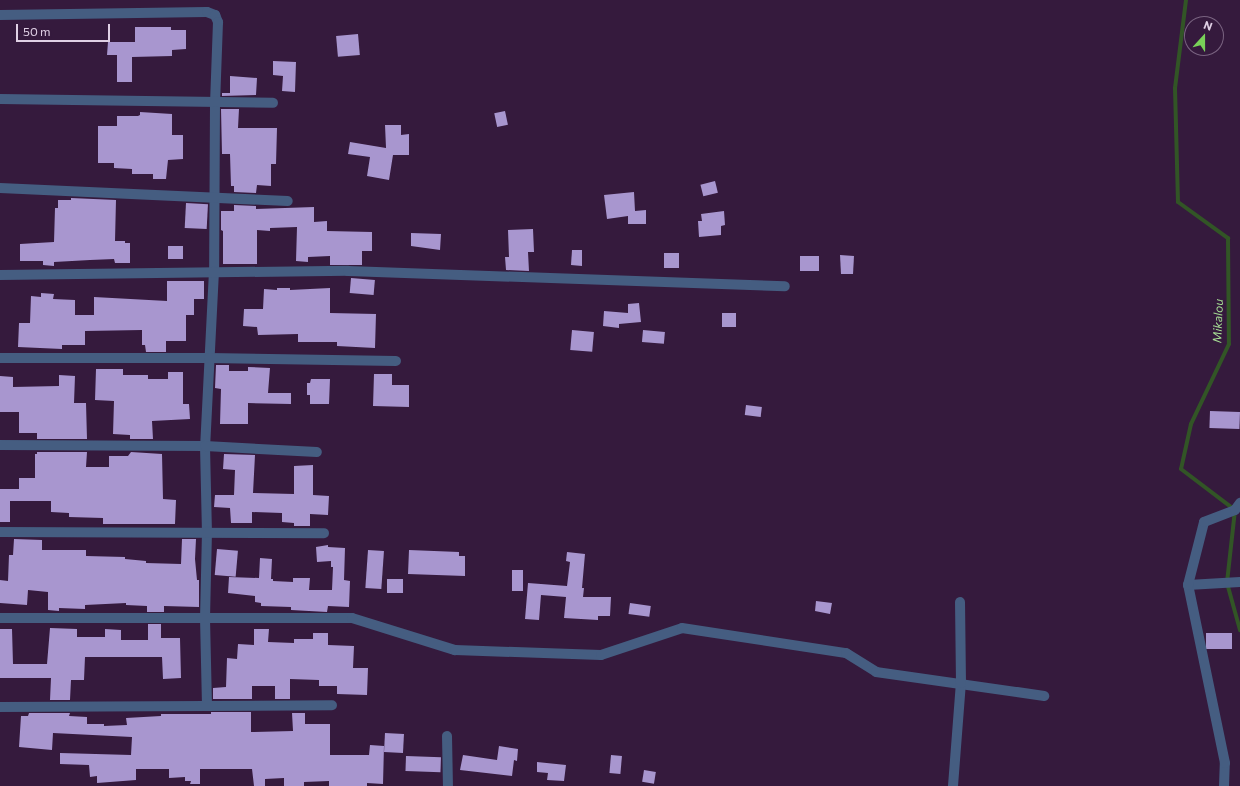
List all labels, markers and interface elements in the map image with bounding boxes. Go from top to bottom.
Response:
scale bar [18,16,112,42]
north arrow [1184,16,1224,56]
text: N [1202,18,1214,33]
text: 50 m [23,24,51,38]
water label: Mikalou [1210,299,1226,343]

